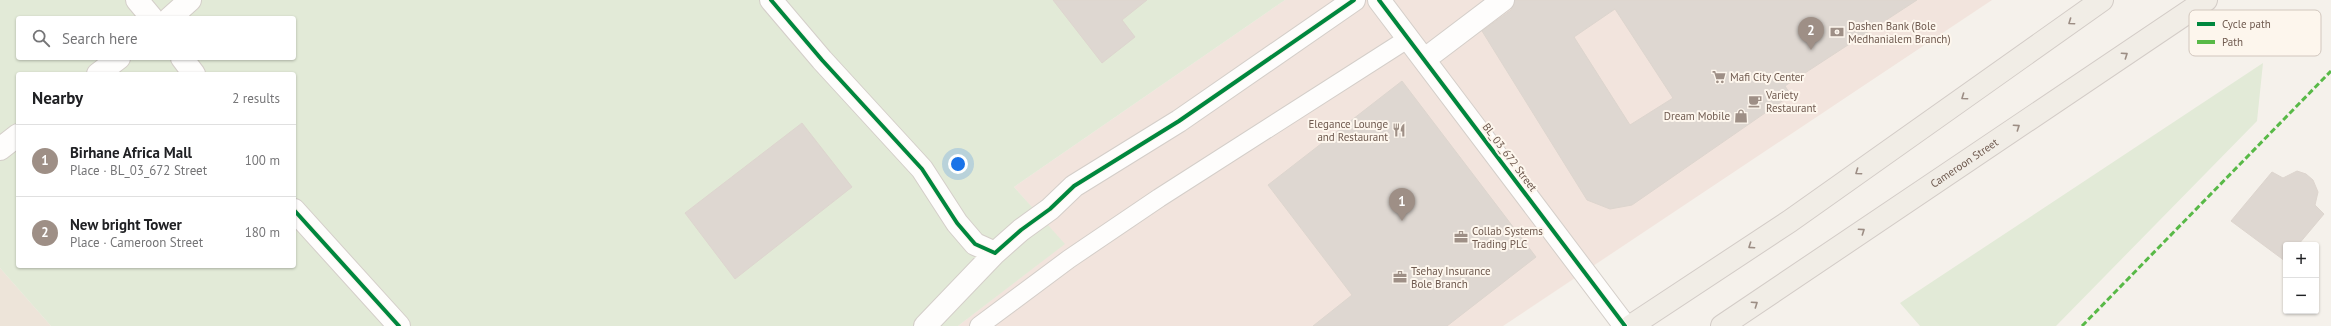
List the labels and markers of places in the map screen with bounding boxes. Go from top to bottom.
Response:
pin: 2 [1798,17,1824,50]
place label: Dashen Bank (Bole Medhanialem Branch) [1848,19,1950,46]
bank icon: Dashen Bank (Bole Medhanialem Branch) [1829,24,1845,40]
supermarket icon: Mafi City Center [1711,69,1727,85]
place label: Mafi City Center [1730,70,1804,84]
place label: Variety Restaurant [1765,88,1817,115]
cafe icon: Variety Restaurant [1747,93,1763,109]
shop icon: Dream Mobile [1733,108,1749,124]
place label: Dream Mobile [1664,109,1730,123]
place label: Elegance Lounge and Restaurant [1308,117,1388,144]
restaurant icon: Elegance Lounge and Restaurant [1391,122,1407,138]
pin: 1 [1389,188,1415,221]
place label: Collab Systems Trading PLC [1472,224,1543,251]
office icon: Collab Systems Trading PLC [1453,229,1469,245]
place label: Tsehay Insurance Bole Branch [1411,264,1491,291]
office icon: Tsehay Insurance Bole Branch [1392,269,1408,285]

